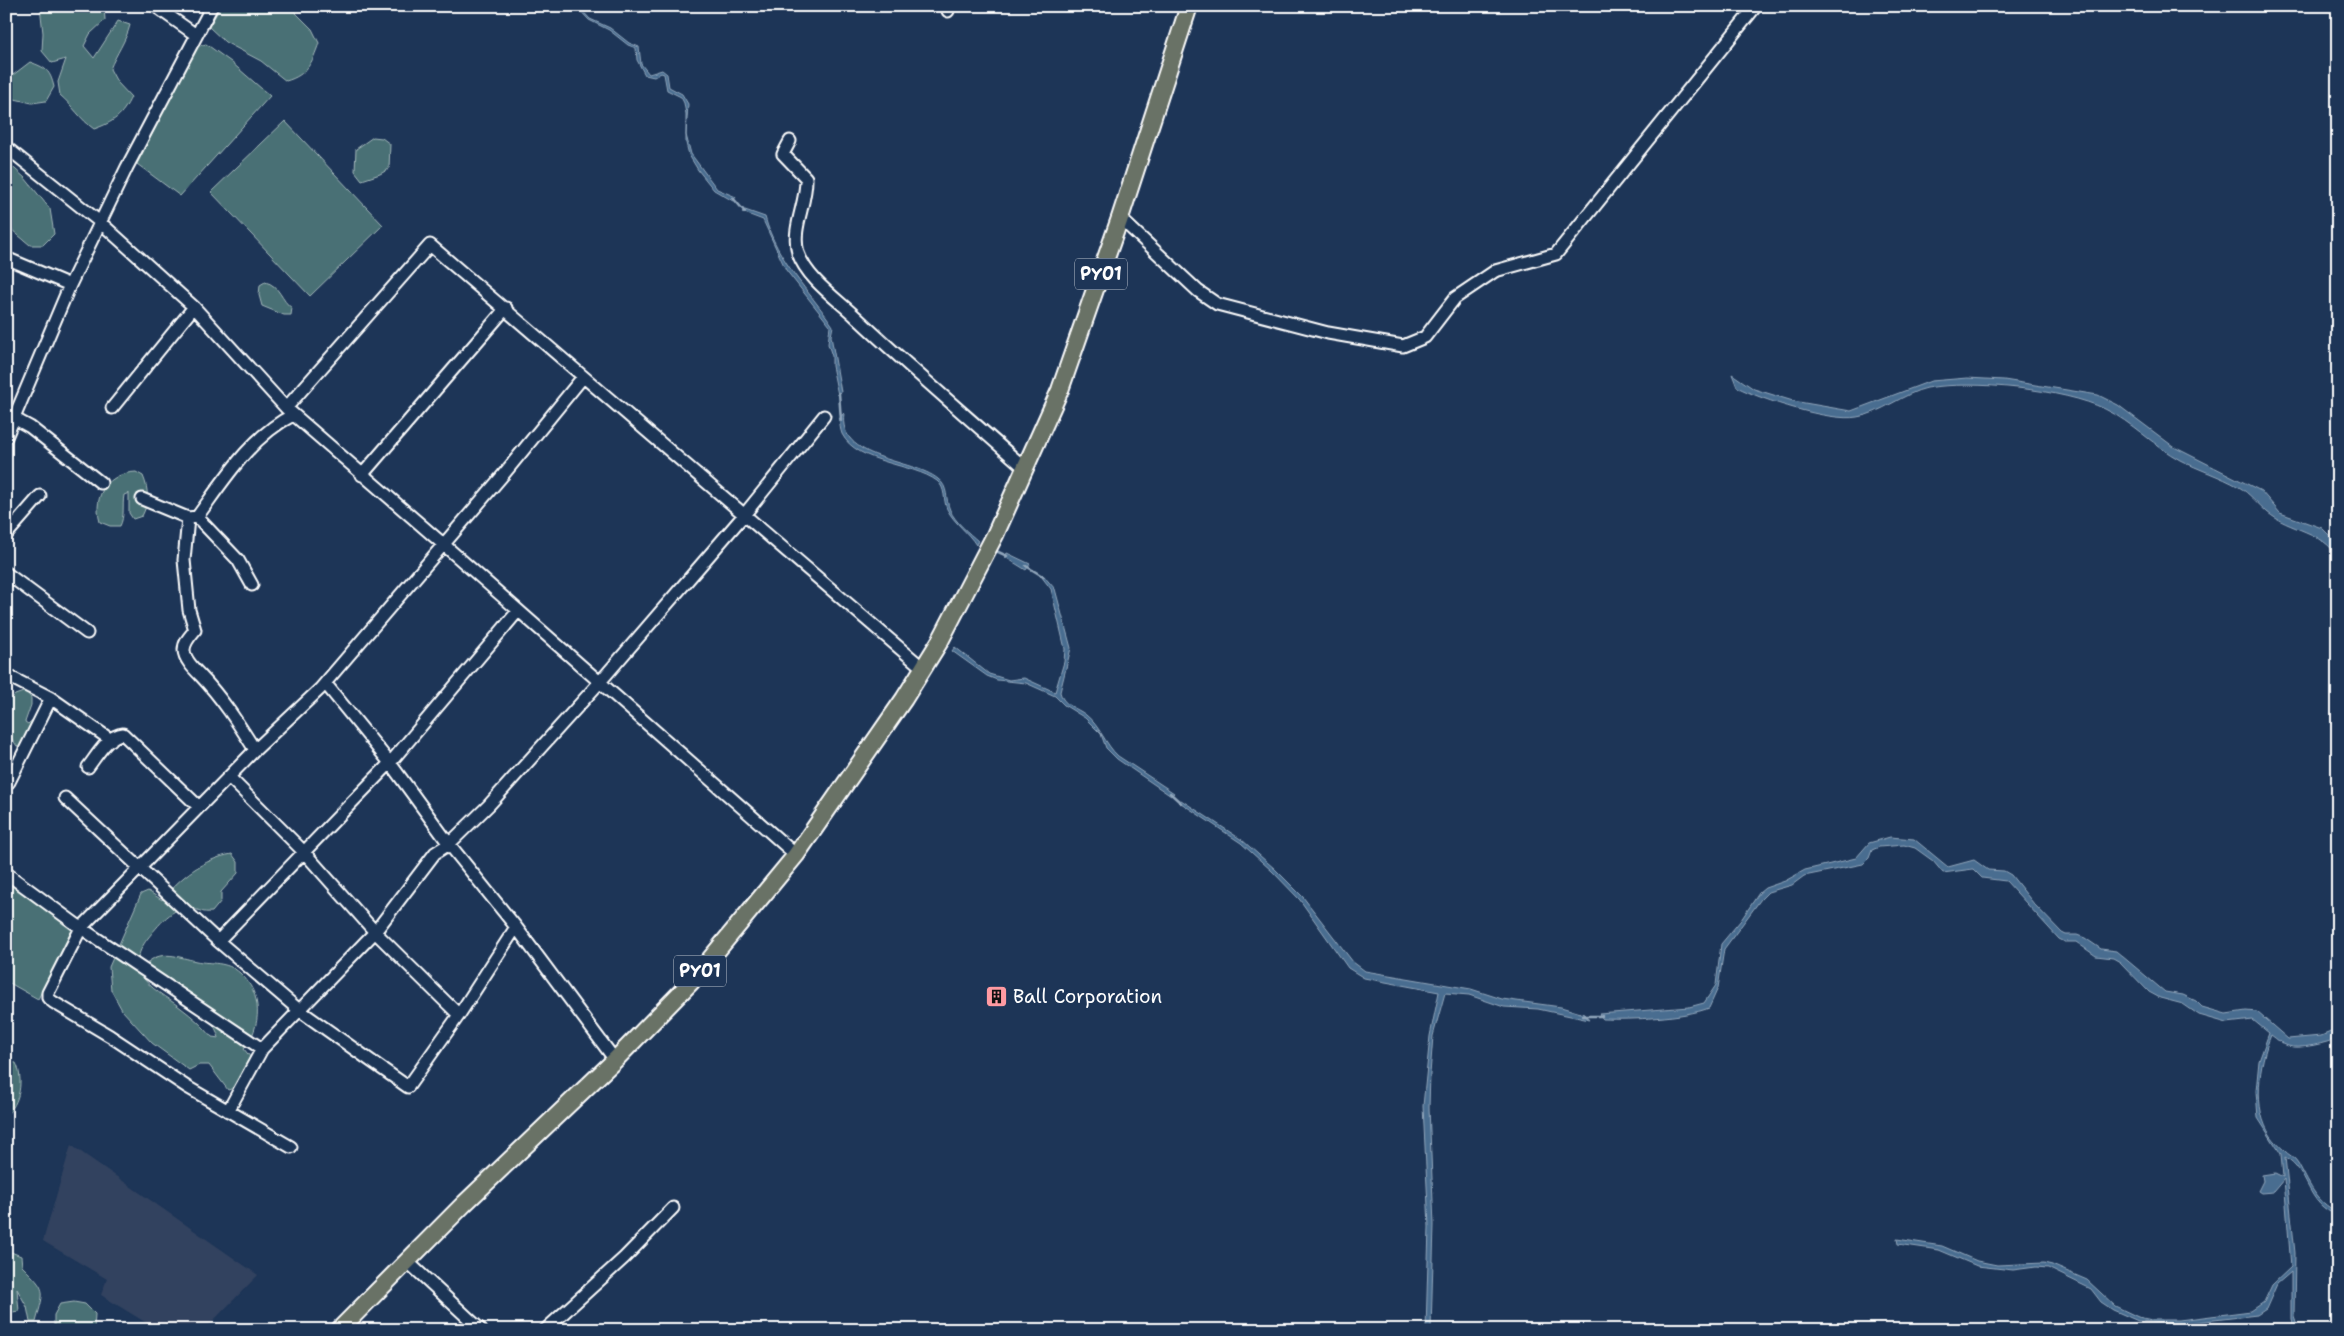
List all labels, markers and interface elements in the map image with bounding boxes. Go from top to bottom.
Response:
road number: PY01 [1075,258,1127,290]
road number: PY01 [674,956,726,986]
building icon: Ball Corporation [985,984,1009,1008]
place label: Ball Corporation [1013,984,1162,1009]

